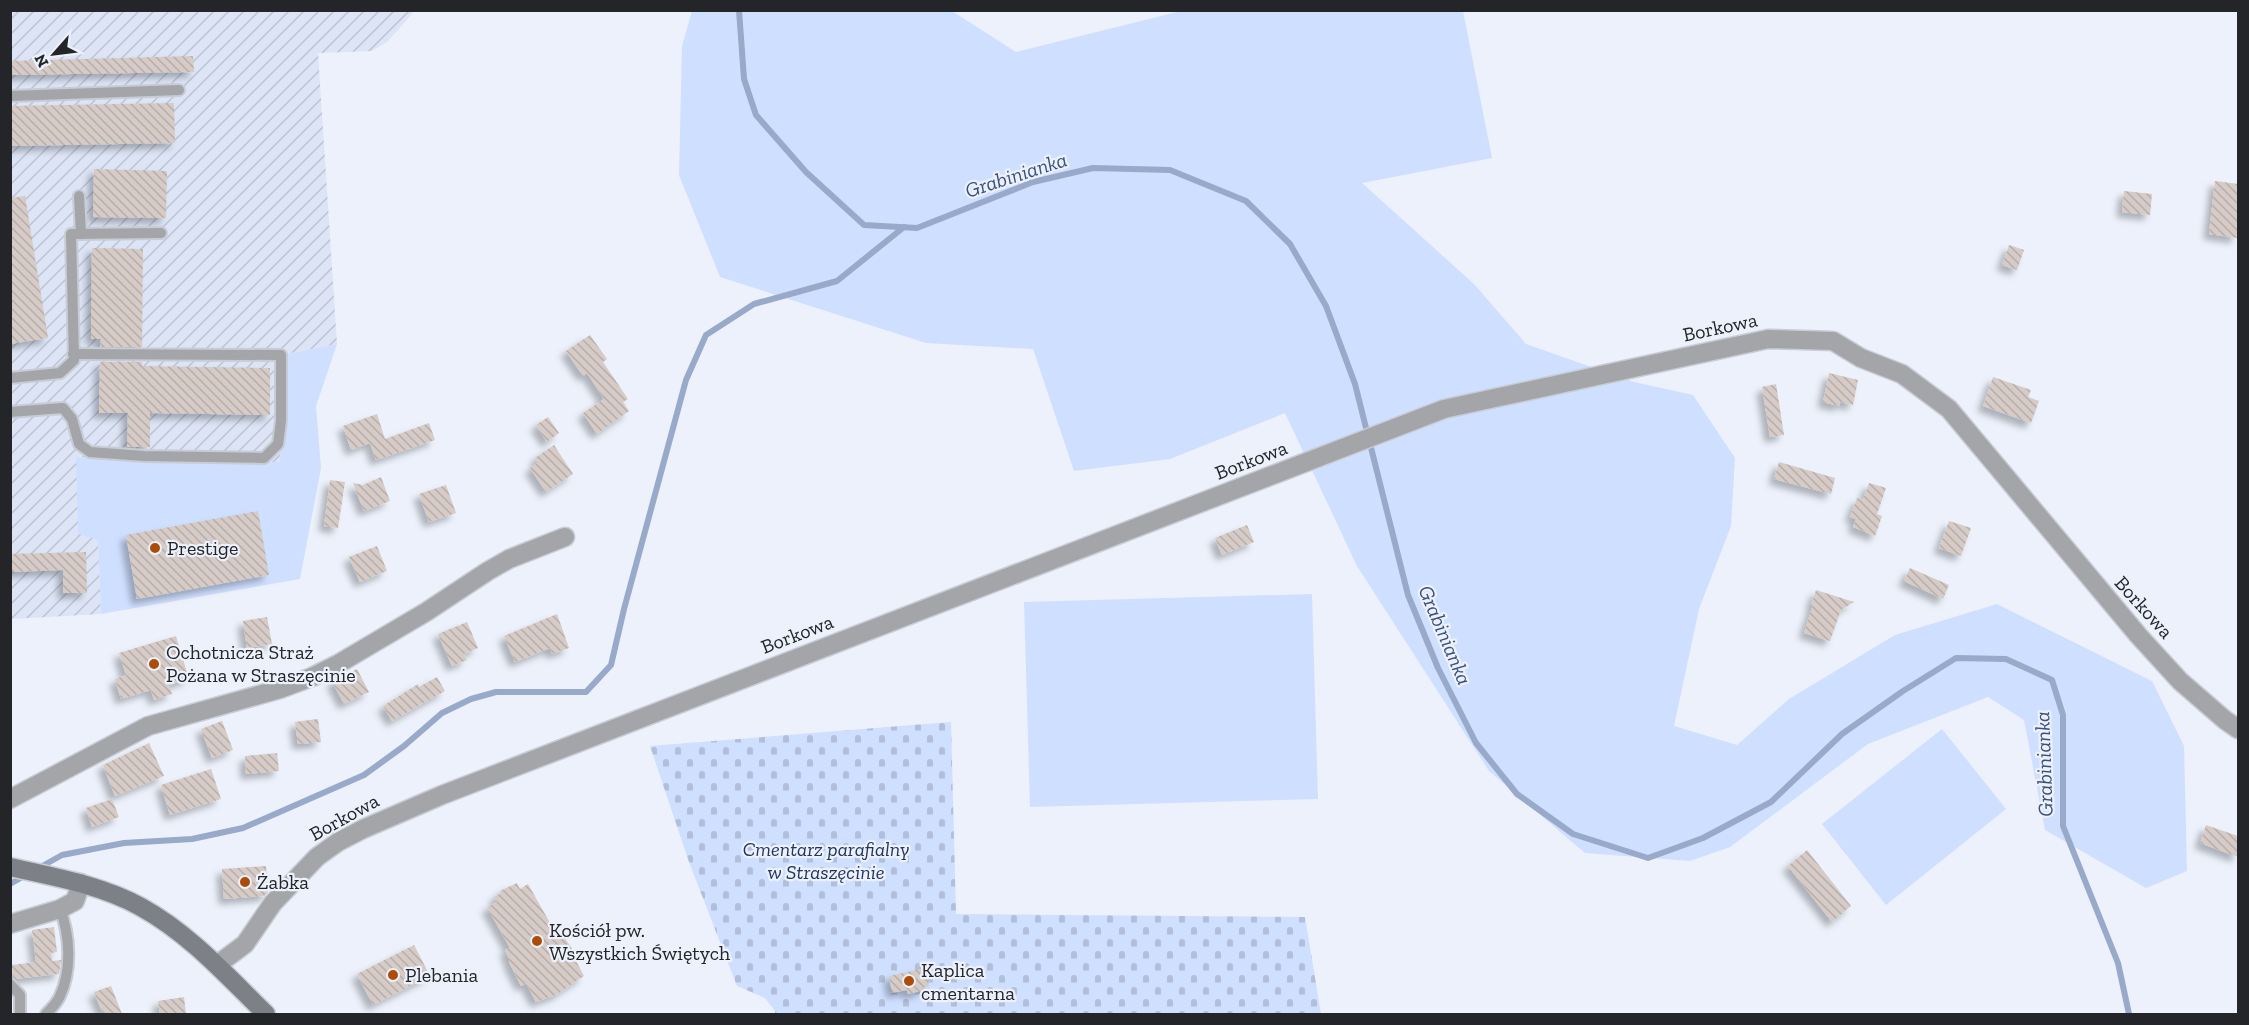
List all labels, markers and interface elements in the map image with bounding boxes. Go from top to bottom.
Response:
north arrow [24,24,84,84]
text: N [30,51,52,71]
water label: Grabinianka [962,146,1070,203]
street label: Borkowa [1680,307,1760,347]
street label: Borkowa [1211,435,1291,485]
place label: Prestige [167,536,238,560]
marker: Prestige [148,541,162,555]
street label: Borkowa [2110,571,2178,643]
water label: Grabinianka [1413,581,1478,688]
street label: Borkowa [757,609,837,659]
place label: Ochotnicza Straż Pożana w Straszęcinie [166,640,356,687]
marker: Ochotnicza Straż Pożana w Straszęcinie [147,657,161,671]
water label: Grabinianka [2029,711,2058,817]
street label: Borkowa [305,788,383,846]
park label: Cmentarz parafialny w Straszęcinie [743,837,909,884]
place label: Żabka [257,870,309,894]
marker: Żabka [238,875,252,889]
place label: Kościół pw. Wszystkich Świętych [549,918,731,965]
marker: Kościół pw. Wszystkich Świętych [530,934,544,948]
place label: Kaplica cmentarna [921,958,1015,1005]
place label: Plebania [405,963,479,987]
marker: Plebania [386,968,400,982]
marker: Kaplica cmentarna [902,974,916,988]

